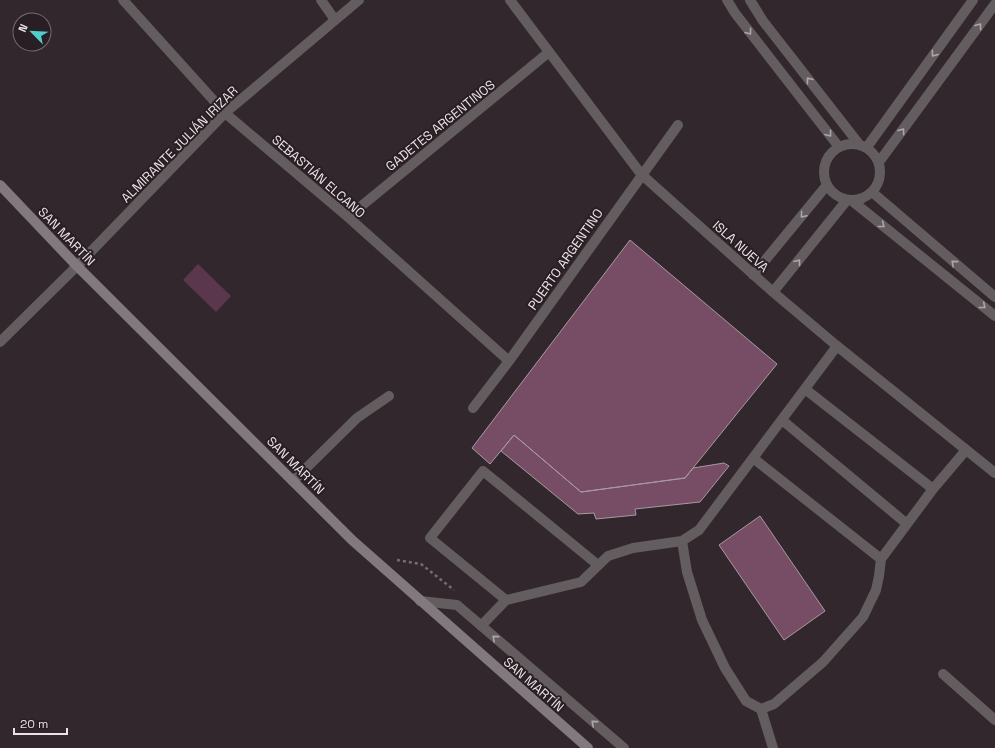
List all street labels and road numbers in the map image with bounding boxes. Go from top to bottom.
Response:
street label: GADETES ARGENTINOS [382,76,498,175]
street label: ALMIRANTE JULIÁN IRIZAR [117,82,241,206]
street label: SEBASTIÁN ELCANO [268,131,369,222]
street label: SAN MARTÍN [34,203,99,269]
street label: PUERTO ARGENTINO [524,205,607,313]
street label: ISLA NUEVA [709,217,772,276]
street label: SAN MARTÍN [263,433,328,498]
street label: SAN MARTÍN [500,653,568,715]

